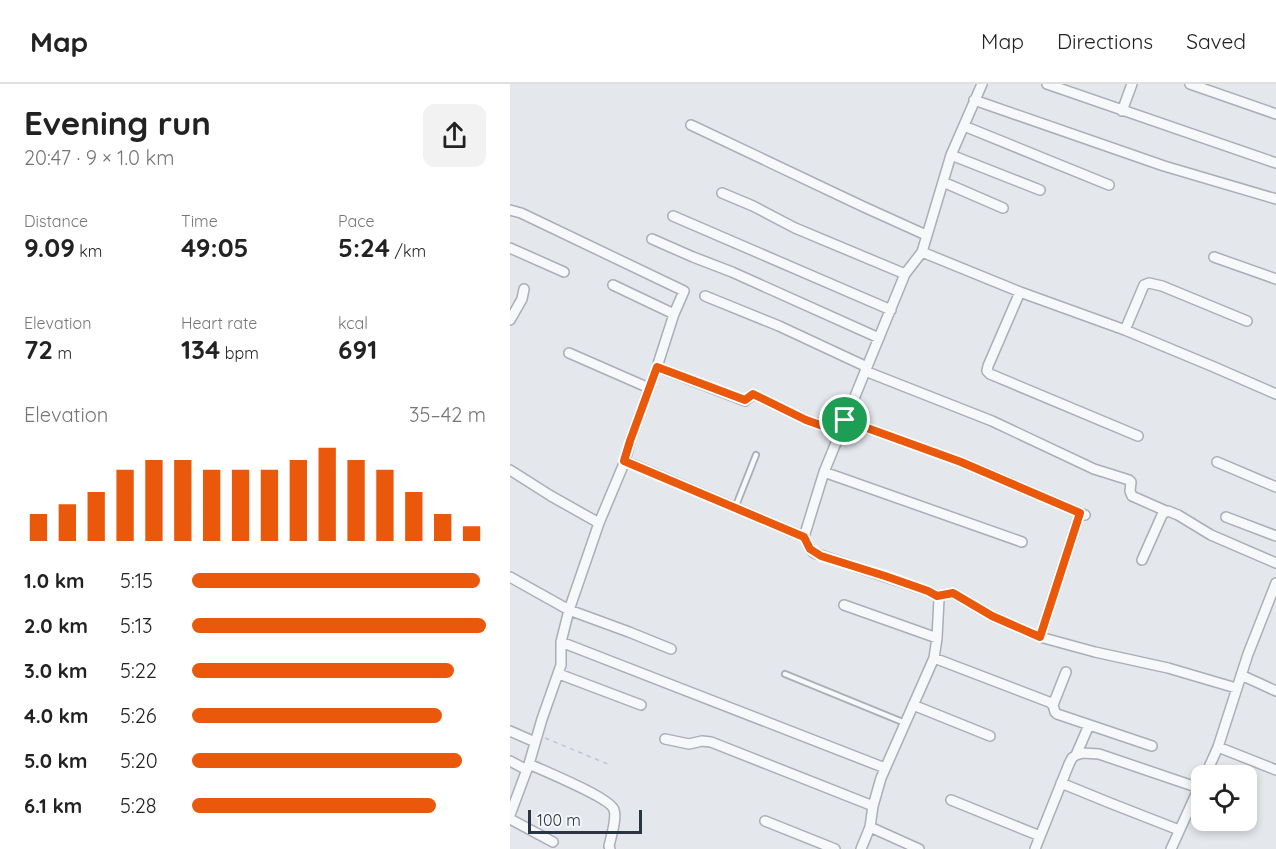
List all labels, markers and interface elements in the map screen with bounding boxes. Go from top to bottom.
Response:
text: Map [30,24,88,59]
text: Map [981,28,1024,54]
text: Directions [1057,28,1153,54]
text: Saved [1186,28,1246,54]
text: Evening run [24,102,211,143]
button: share [423,104,486,167]
text: 20:47 · 9 × 1.0 km [24,145,174,170]
text: Distance [24,211,88,231]
text: Time [181,211,218,231]
text: Pace [338,211,374,231]
text: 9.09 [24,231,75,264]
text: 49:05 [181,231,249,264]
text: 5:24 [338,231,390,264]
text: km [75,241,102,261]
text: /km [390,241,426,261]
text: Elevation [24,313,91,333]
text: Heart rate [181,313,257,333]
text: kcal [338,313,368,333]
text: 72 [24,333,53,366]
text: 134 [181,333,220,366]
text: 691 [338,333,377,366]
text: m [53,343,72,363]
text: bpm [220,343,259,363]
pin [819,394,870,445]
text: Elevation [24,402,108,427]
text: 35–42 m [409,402,486,427]
icon: arrive [828,403,861,436]
text: 1.0 km [24,568,84,593]
text: 5:15 [120,568,153,593]
text: 2.0 km [24,613,88,638]
text: 5:13 [120,613,153,638]
text: 3.0 km [24,658,87,683]
text: 5:22 [120,658,157,683]
text: 4.0 km [24,703,88,728]
text: 5:26 [120,703,156,728]
text: 5.0 km [24,748,87,773]
text: 5:20 [120,748,158,773]
map controls [1191,765,1257,831]
button: locate [1191,765,1257,831]
text: 6.1 km [24,793,82,818]
text: 5:28 [120,793,157,818]
scale bar [528,807,642,834]
text: 100 m [537,810,581,830]

